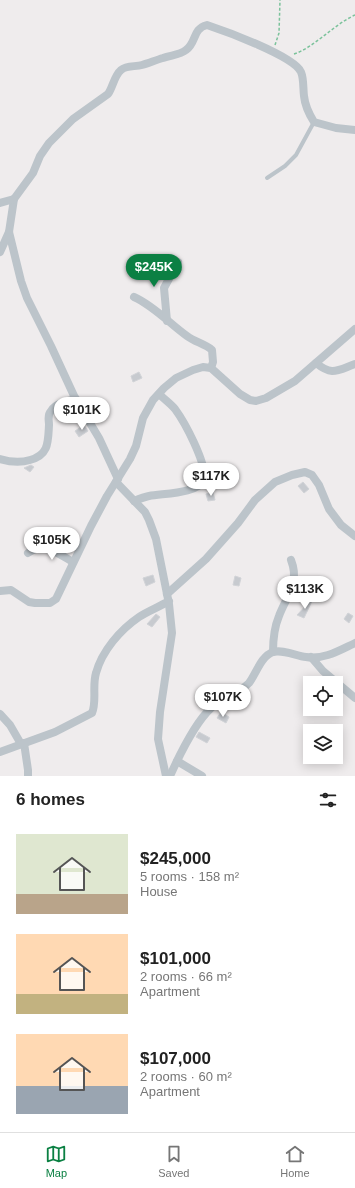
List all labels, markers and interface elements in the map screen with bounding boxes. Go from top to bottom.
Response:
pin: $245K [126,254,182,288]
text: $245K [135,259,173,274]
pin: $101K [54,397,110,431]
text: $101K [63,402,101,417]
pin: $117K [183,463,239,497]
text: $117K [192,468,230,483]
pin: $105K [24,527,80,561]
text: $105K [33,532,71,547]
pin: $113K [277,576,333,610]
text: $113K [286,581,324,596]
map controls [303,676,343,764]
button: locate [303,676,343,716]
pin: $107K [195,684,251,718]
text: $107K [204,689,242,704]
button: layers [303,724,343,764]
icon: filters [317,789,339,811]
text: 6 homes [16,790,85,809]
text: $245,000 [140,849,211,868]
icon: home [48,850,96,898]
text: 5 rooms · 158 m² [140,869,239,884]
text: House [140,884,178,899]
text: $101,000 [140,949,211,968]
icon: home [48,950,96,998]
text: 2 rooms · 66 m² [140,969,232,984]
text: Apartment [140,984,200,999]
text: $107,000 [140,1049,211,1068]
icon: home [48,1050,96,1098]
text: 2 rooms · 60 m² [140,1069,232,1084]
text: Apartment [140,1084,200,1099]
tab: Map [45,1143,67,1179]
tab: Saved [158,1143,189,1179]
tab: Home [280,1143,310,1179]

